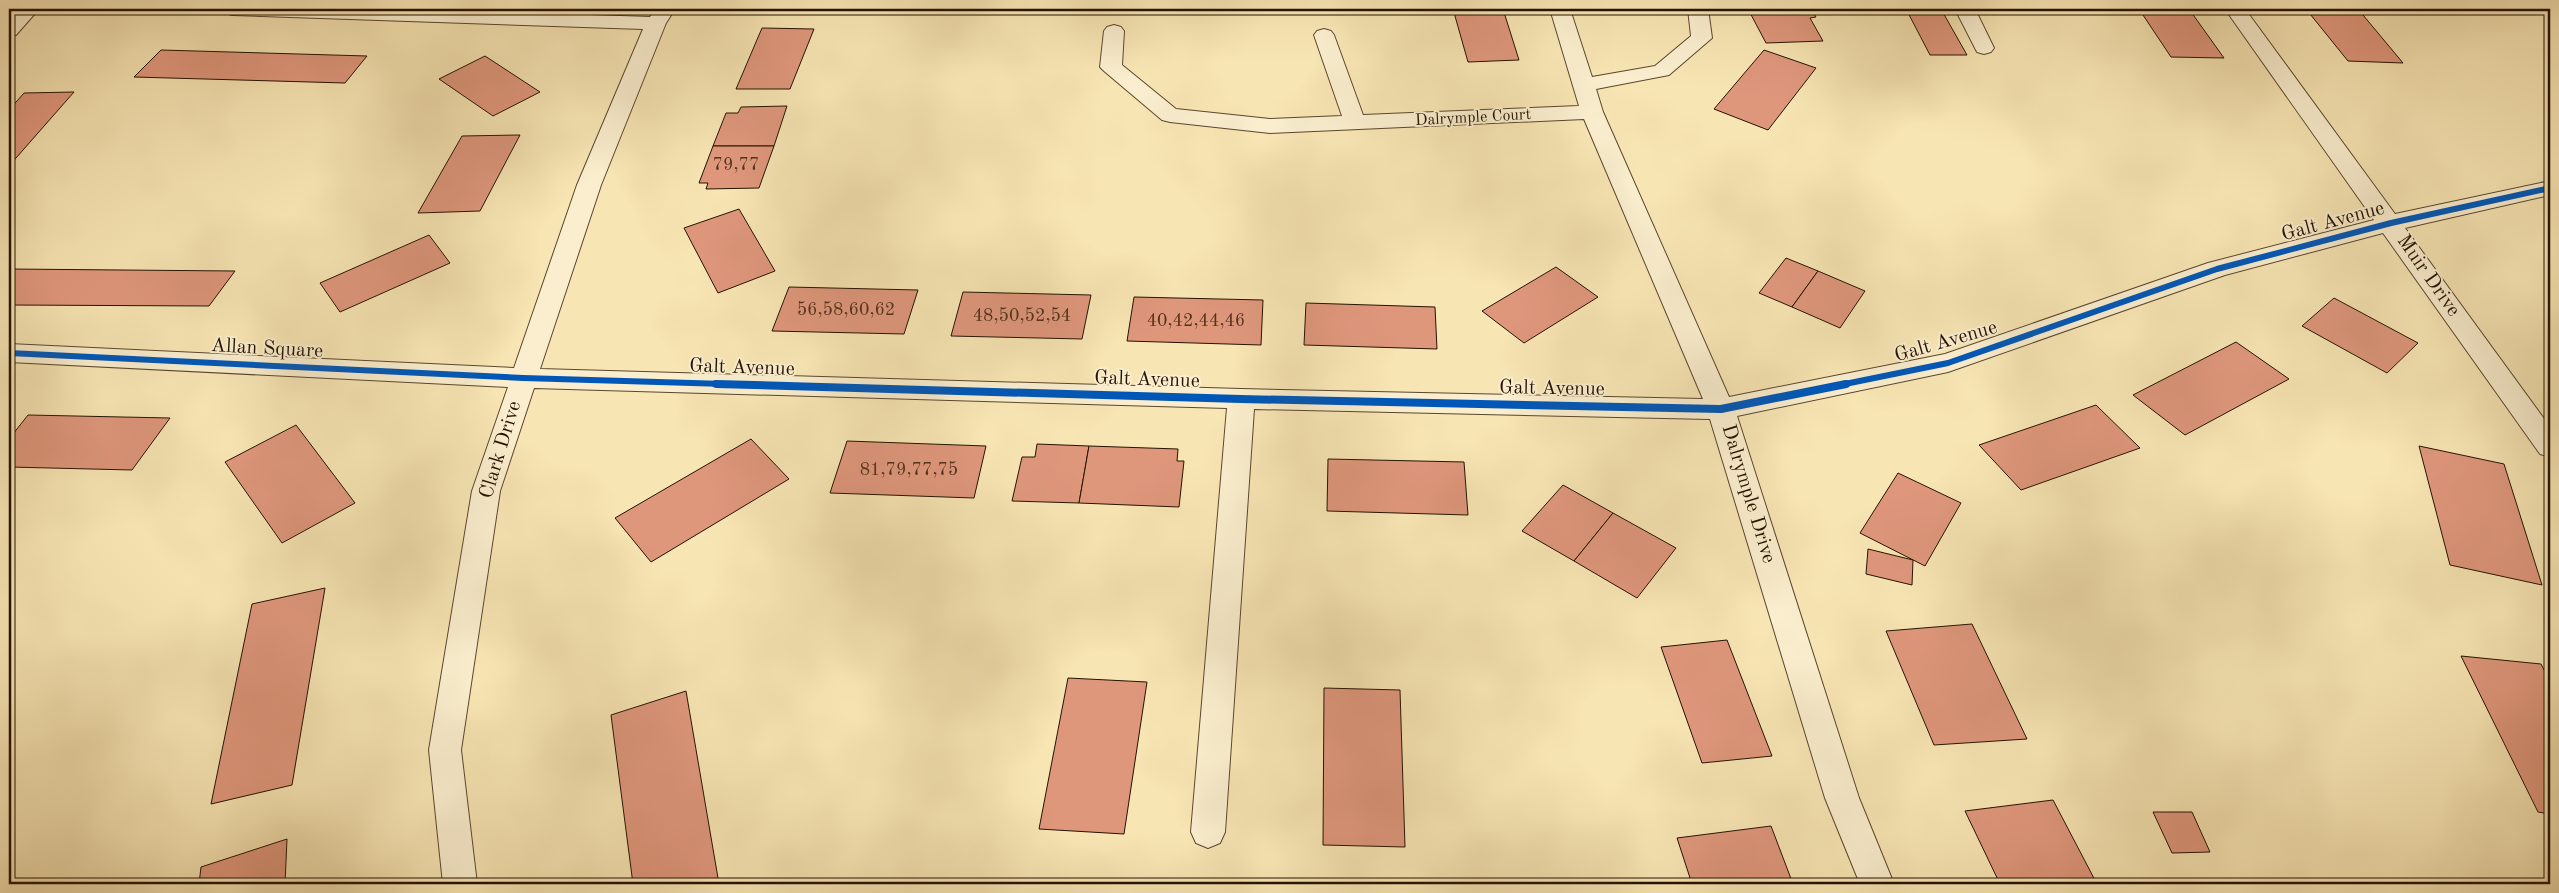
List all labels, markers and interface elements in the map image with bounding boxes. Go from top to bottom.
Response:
street label: Dalrymple Court [1415,107,1532,129]
house number: 79,77 [713,156,759,174]
street label: Galt Avenue [2279,199,2387,245]
street label: Muir Drive [2393,231,2463,321]
house number: 56,58,60,62 [797,301,895,319]
house number: 48,50,52,54 [973,307,1071,325]
house number: 40,42,44,46 [1147,312,1245,330]
street label: Galt Avenue [1892,318,2000,366]
street label: Allan Square [210,336,324,362]
street label: Galt Avenue [689,356,795,380]
street label: Galt Avenue [1094,368,1200,392]
street label: Galt Avenue [1499,378,1605,400]
street label: Clark Drive [477,399,525,501]
street label: Dalrymple Drive [1717,422,1779,566]
house number: 81,79,77,75 [860,461,958,479]

